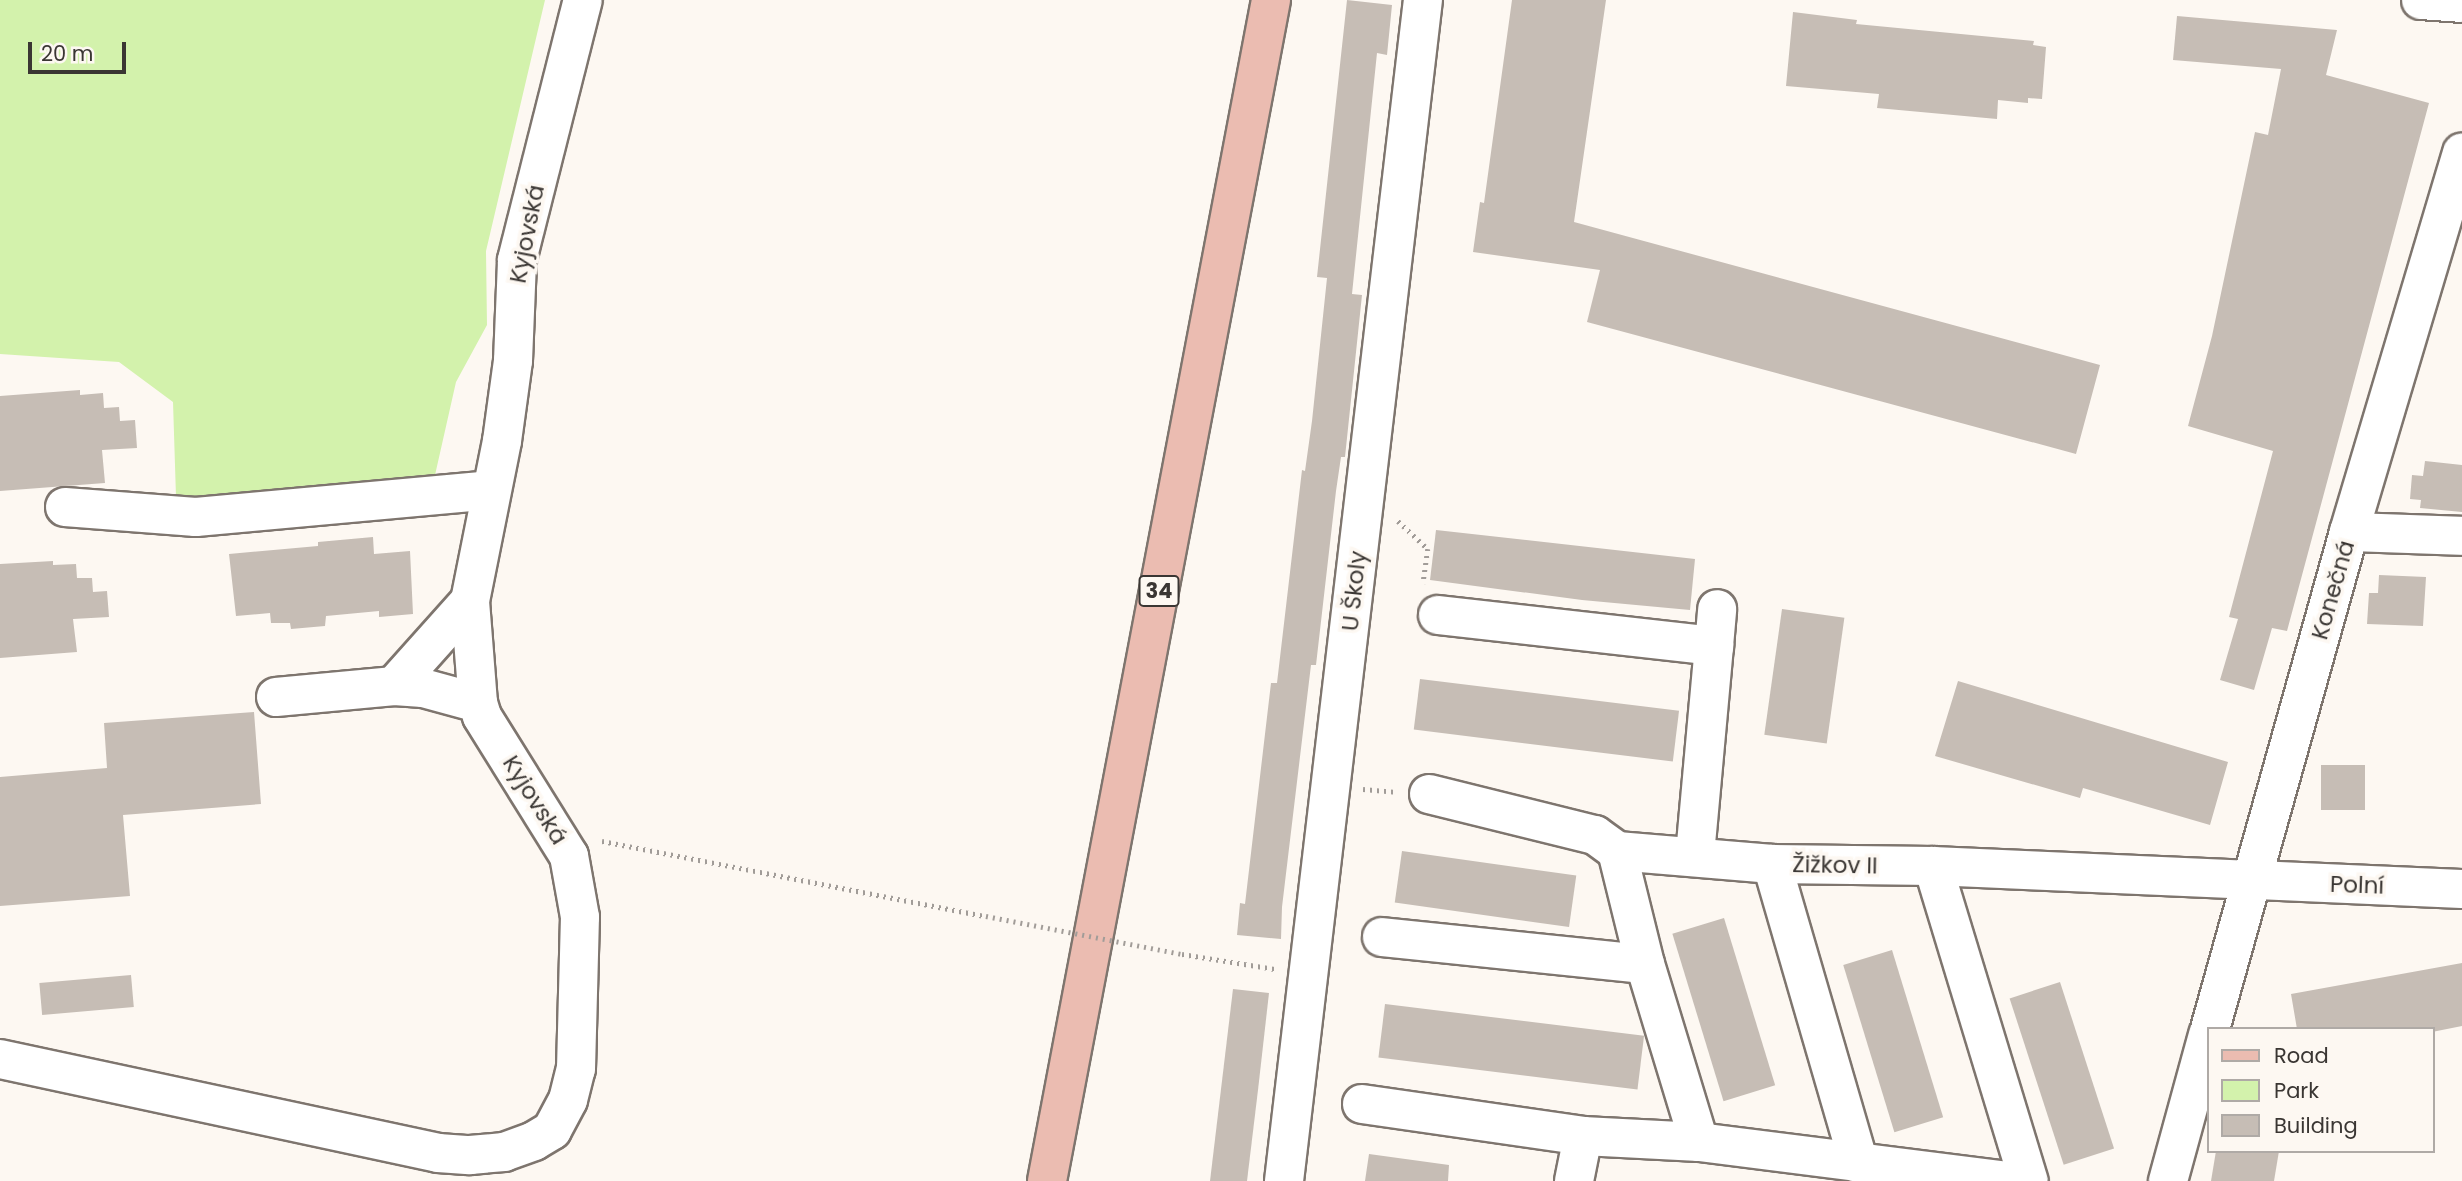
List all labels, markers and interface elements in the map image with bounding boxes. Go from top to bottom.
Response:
scale bar [32,28,130,72]
text: 20 m [41,39,94,68]
street label: Kyjovská [504,183,550,285]
street label: Konečná [2306,537,2360,643]
street label: U Školy [1336,550,1372,632]
road number: 34 [1138,574,1180,608]
street label: Kyjovská [497,751,573,849]
street label: Žižkov II [1792,850,1878,880]
street label: Polní [2329,870,2385,900]
legend [2206,1027,2434,1153]
text: Road [2274,1041,2329,1070]
text: Park [2274,1076,2319,1105]
text: Building [2274,1111,2358,1140]

